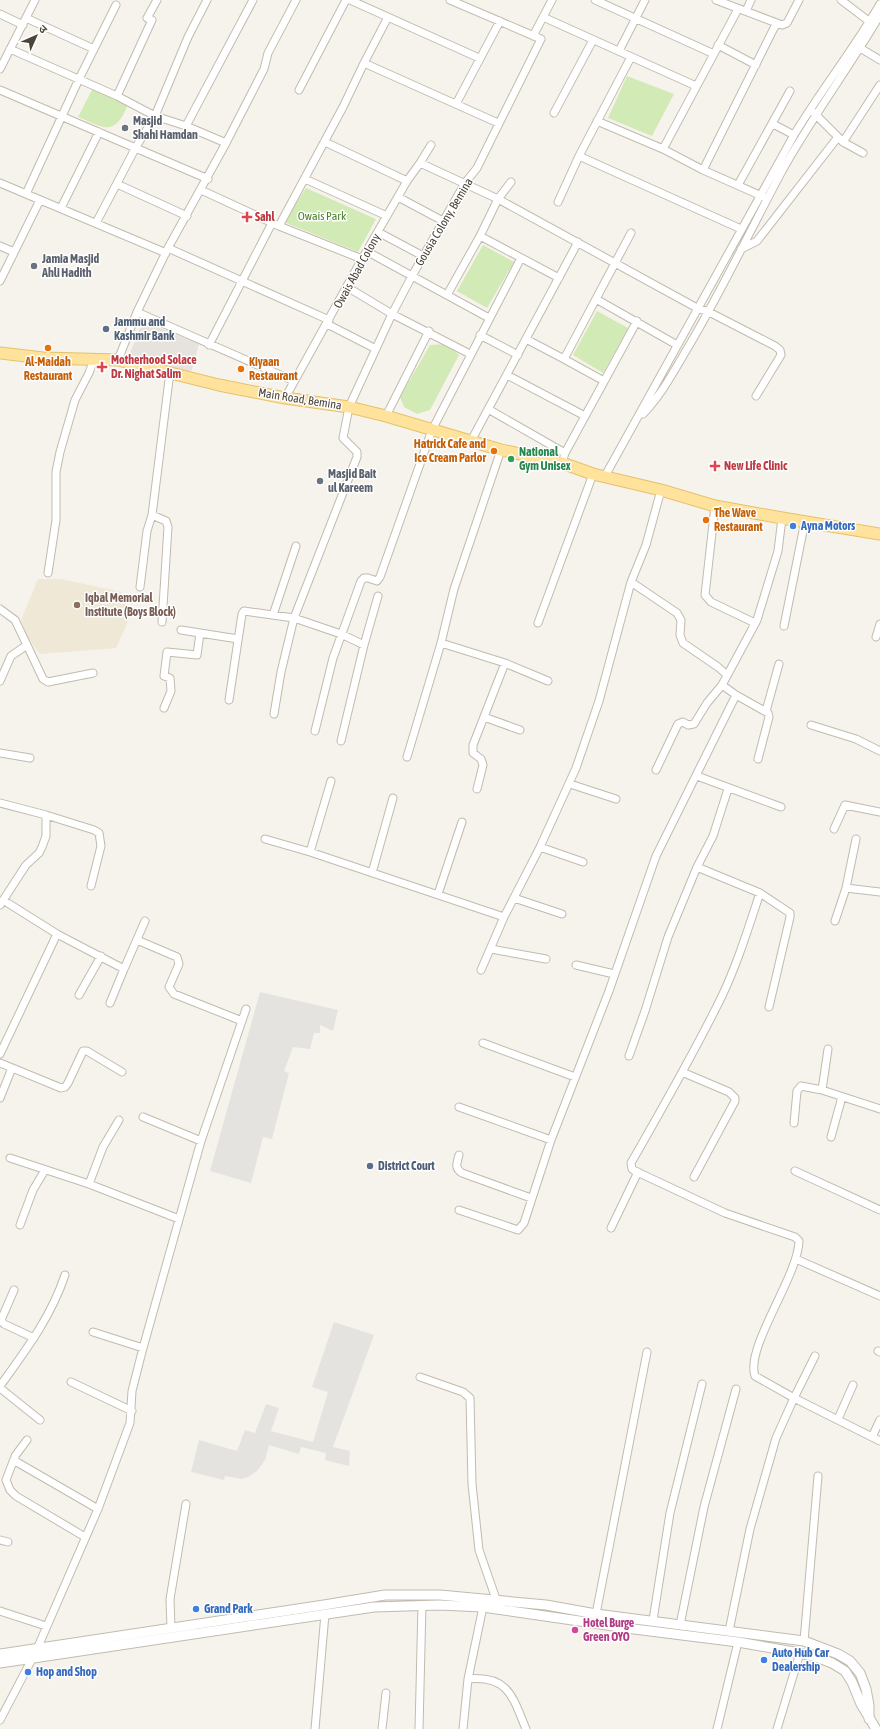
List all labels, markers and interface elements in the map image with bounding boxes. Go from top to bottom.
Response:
north arrow [16,16,56,56]
text: उ [37,22,50,36]
place label: Masjid Shahi Hamdan [133,114,198,142]
marker: Masjid Shahi Hamdan [120,123,130,133]
street label: Gousia Colony, Bemina [412,176,476,268]
park label: Owais Park [298,209,347,223]
place label: Sahl [255,210,275,224]
marker: Sahl [242,212,252,222]
street label: Owais Abad Colony [331,231,383,311]
place label: Jamia Masjid Ahli Hadith [41,252,99,280]
marker: Jamia Masjid Ahli Hadith [29,261,39,271]
place label: Jammu and Kashmir Bank [113,315,175,343]
marker: Jammu and Kashmir Bank [101,324,111,334]
marker: Al-Maidah Restaurant [43,343,53,353]
place label: Motherhood Solace Dr. Nighat Salim [111,353,197,381]
place label: Al-Maidah Restaurant [24,355,73,383]
place label: Kiyaan Restaurant [249,355,298,383]
marker: Motherhood Solace Dr. Nighat Salim [96,361,108,373]
marker: Kiyaan Restaurant [236,364,246,374]
street label: Main Road, Bemina [257,385,343,413]
place label: Hatrick Cafe and Ice Cream Parlor [414,437,486,465]
place label: National Gym Unisex [519,445,571,473]
marker: Hatrick Cafe and Ice Cream Parlor [489,446,499,456]
marker: National Gym Unisex [506,454,516,464]
place label: New Life Clinic [724,459,788,473]
marker: New Life Clinic [709,460,721,472]
place label: Masjid Bait ul Kareem [328,467,377,495]
marker: Masjid Bait ul Kareem [315,476,325,486]
place label: The Wave Restaurant [714,506,763,534]
marker: The Wave Restaurant [701,515,711,525]
place label: Ayna Motors [800,519,856,533]
marker: Ayna Motors [788,521,798,531]
place label: Iqbal Memorial Institute (Boys Block) [85,591,176,619]
marker: Iqbal Memorial Institute (Boys Block) [72,600,82,610]
place label: District Court [378,1159,435,1173]
marker: District Court [365,1161,375,1171]
place label: Grand Park [204,1602,253,1616]
marker: Grand Park [191,1604,201,1614]
place label: Hotel Burge Green OYO [583,1616,635,1644]
marker: Hotel Burge Green OYO [570,1625,580,1635]
place label: Auto Hub Car Dealership [771,1646,829,1674]
marker: Auto Hub Car Dealership [759,1655,769,1665]
place label: Hop and Shop [36,1665,97,1679]
marker: Hop and Shop [23,1667,33,1677]

